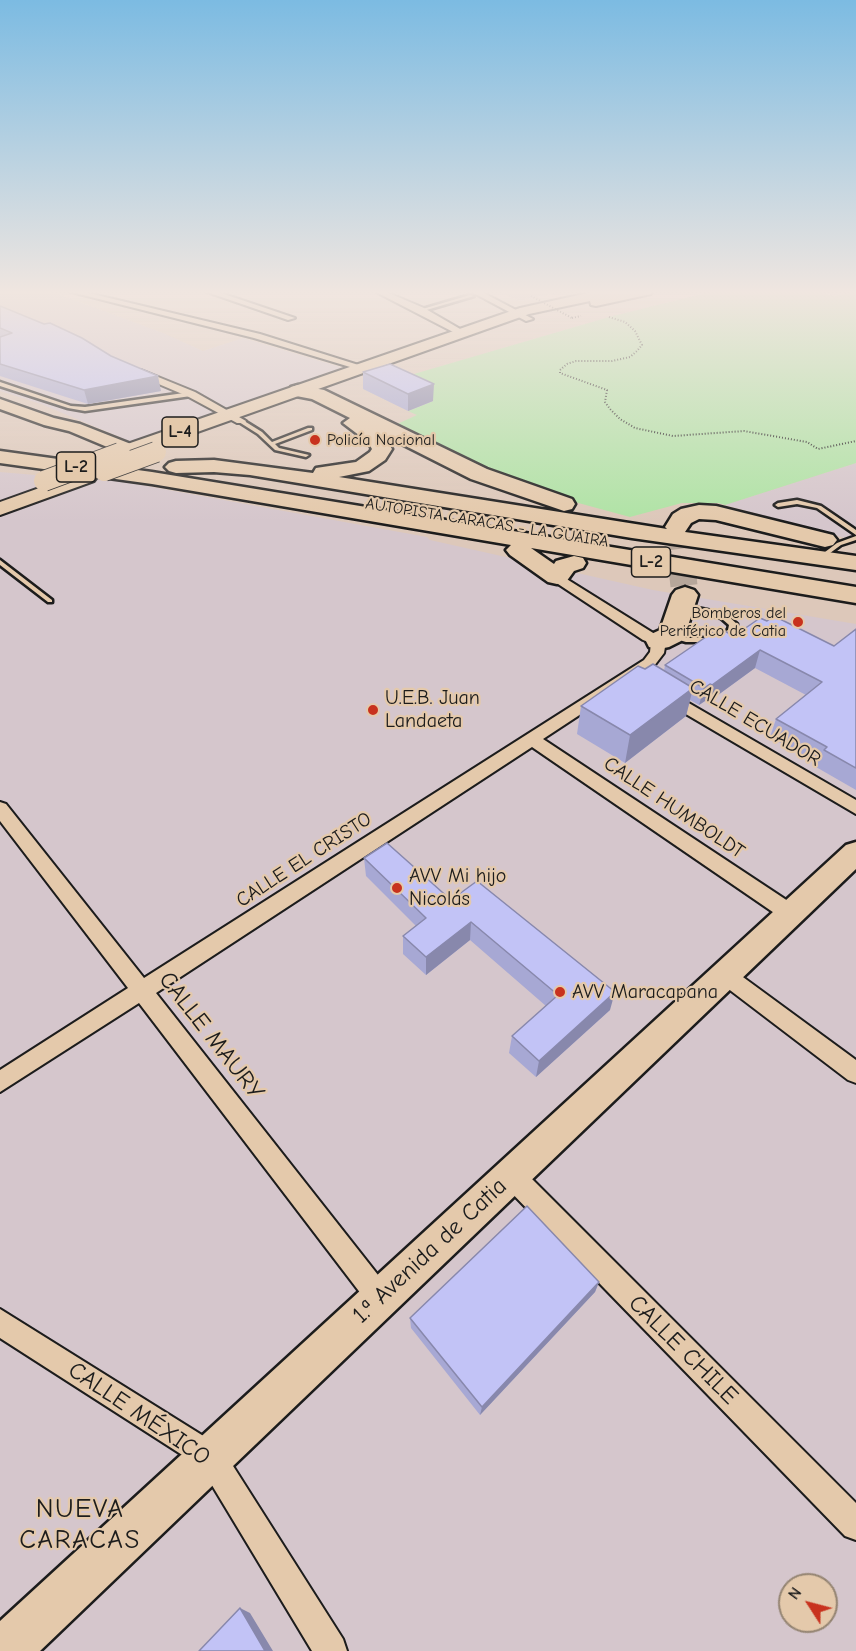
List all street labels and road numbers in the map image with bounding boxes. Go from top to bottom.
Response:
road number: L-4 [162,417,198,447]
road number: L-2 [56,452,96,482]
street label: AUTOPISTA CARACAS - LA GUAIRA [364,494,610,552]
road number: L-2 [632,547,670,577]
street label: CALLE ECUADOR [685,674,825,772]
street label: CALLE HUMBOLDT [599,752,749,864]
street label: CALLE EL CRISTO [232,807,376,913]
street label: CALLE MAURY [152,966,270,1106]
street label: 1.ª Avenida de Catia [347,1172,513,1330]
street label: CALLE CHILE [622,1289,744,1411]
street label: CALLE MÉXICO [63,1356,215,1472]

